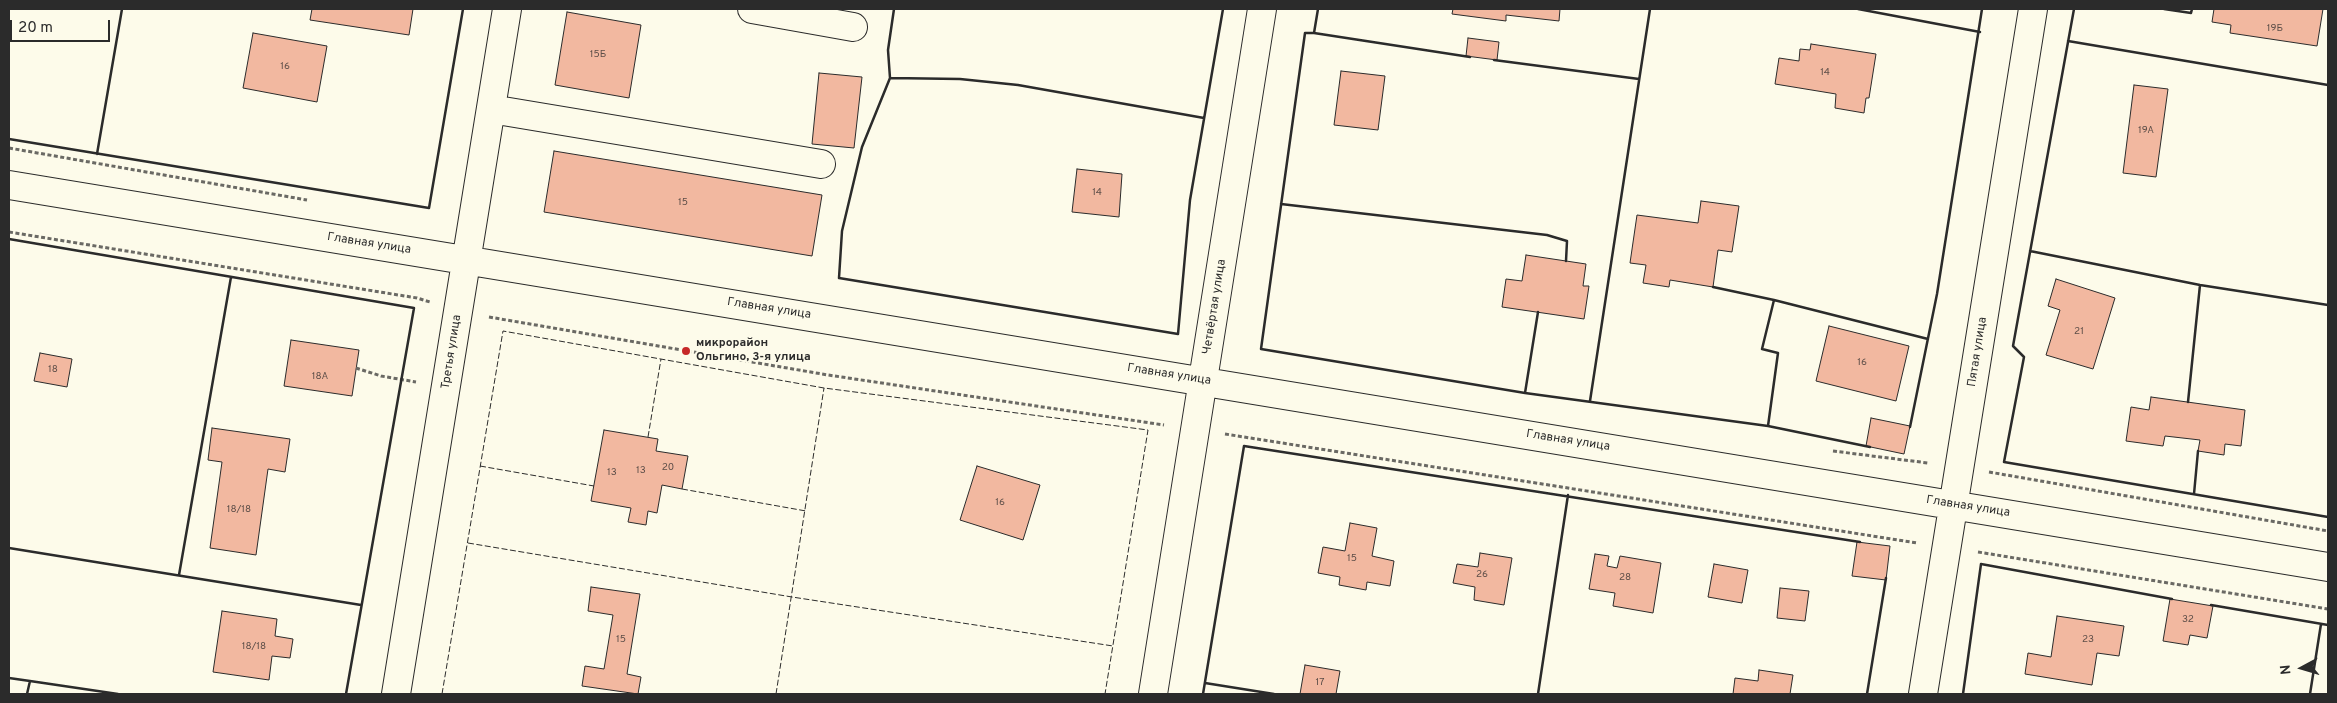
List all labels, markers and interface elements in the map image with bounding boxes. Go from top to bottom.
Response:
scale bar [12,10,112,42]
text: 20 m [18,19,53,38]
house number: 19Б [2267,23,2283,35]
house number: 15Б [590,49,606,61]
house number: 16 [280,61,290,73]
house number: 14 [1820,67,1830,79]
house number: 19А [2138,125,2154,137]
house number: 14 [1092,187,1102,199]
house number: 15 [678,197,688,209]
street label: Главная улица [326,230,412,258]
street label: Четвёртая улица [1200,258,1230,356]
street label: Главная улица [726,295,812,323]
street label: Третья улица [439,314,465,390]
street label: Пятая улица [1965,316,1991,388]
house number: 21 [2074,326,2084,338]
place label: микрорайон Ольгино, 3-я улица [696,337,811,365]
marker: микрорайон Ольгино, 3-я улица [680,345,692,357]
house number: 16 [1857,357,1867,369]
street label: Главная улица [1126,361,1212,389]
house number: 18 [48,364,58,376]
house number: 18А [312,371,328,383]
street label: Главная улица [1525,427,1611,455]
house number: 20 [662,462,674,474]
house number: 13 [636,465,646,477]
house number: 13 [607,467,617,479]
street label: Главная улица [1925,493,2011,521]
house number: 16 [995,497,1005,509]
house number: 18/18 [227,504,251,516]
house number: 15 [1347,553,1357,565]
house number: 26 [1476,569,1488,581]
house number: 28 [1619,572,1631,584]
house number: 32 [2182,614,2194,626]
house number: 15 [616,634,626,646]
house number: 23 [2082,634,2094,646]
house number: 18/18 [242,641,266,653]
north arrow [2277,643,2327,693]
text: N [2278,664,2296,676]
house number: 17 [1316,677,1324,689]

